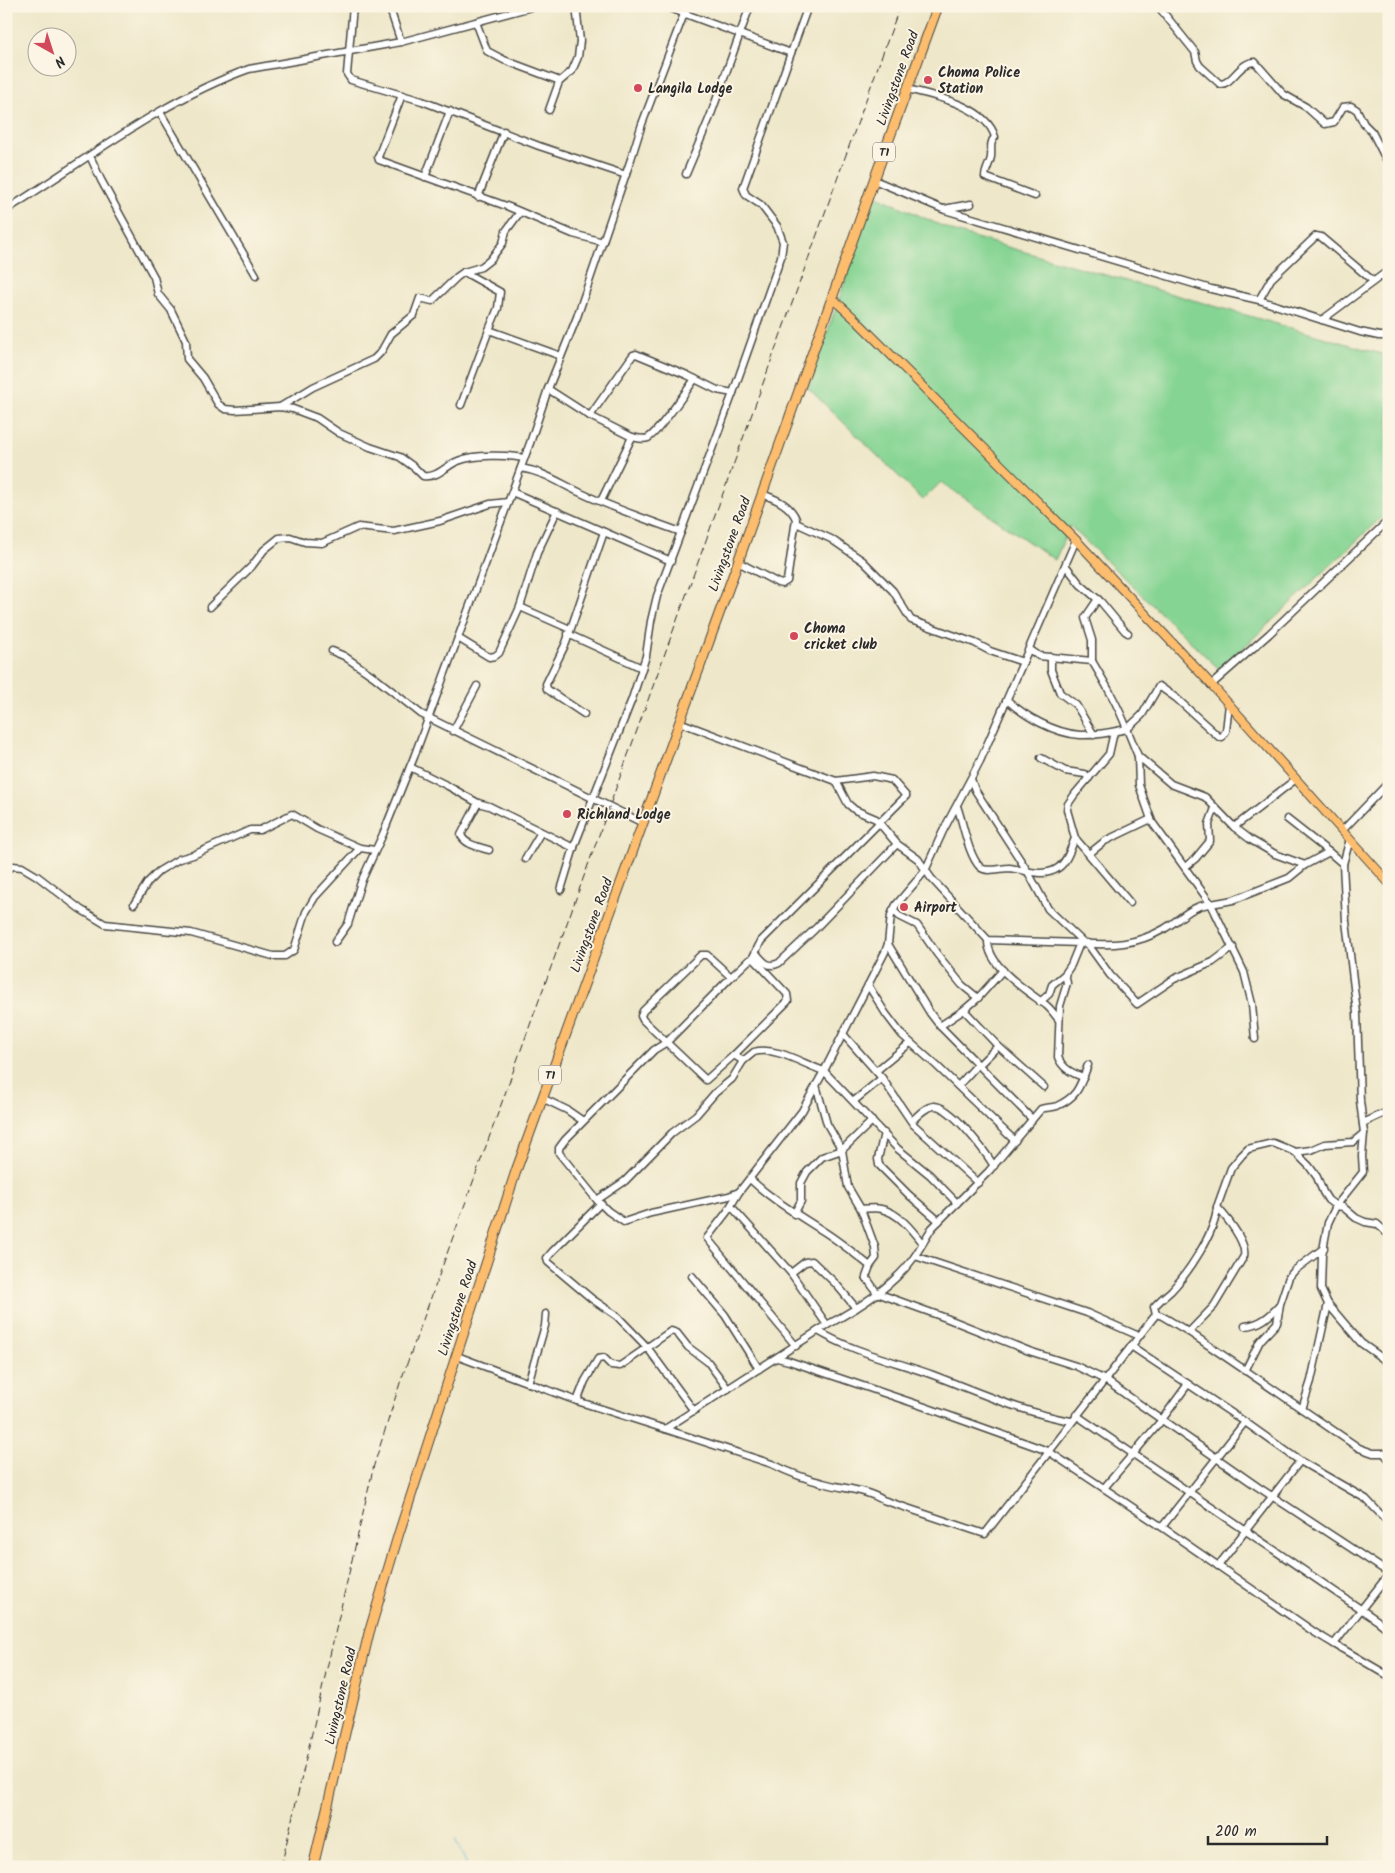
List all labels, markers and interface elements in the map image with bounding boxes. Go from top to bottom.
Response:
street label: Livingstone Road [871,27,926,129]
north arrow [28,28,78,78]
text: N [49,50,70,73]
place label: Choma Police Station [938,62,1020,100]
marker: Choma Police Station [922,74,934,86]
place label: Langila Lodge [648,78,732,100]
marker: Langila Lodge [632,82,644,94]
road number: T1 [873,142,895,162]
street label: Livingstone Road [703,493,758,595]
place label: Choma cricket club [804,618,877,656]
marker: Choma cricket club [788,630,800,642]
place label: Richland Lodge [577,804,671,826]
marker: Richland Lodge [561,808,573,820]
street label: Livingstone Road [565,874,620,976]
place label: Airport [914,897,958,919]
marker: Airport [898,901,910,913]
road number: T1 [539,1066,561,1084]
street label: Livingstone Road [432,1257,484,1359]
street label: Livingstone Road [319,1644,363,1747]
scale bar [1208,1813,1326,1845]
text: 200 m [1215,1820,1257,1844]

